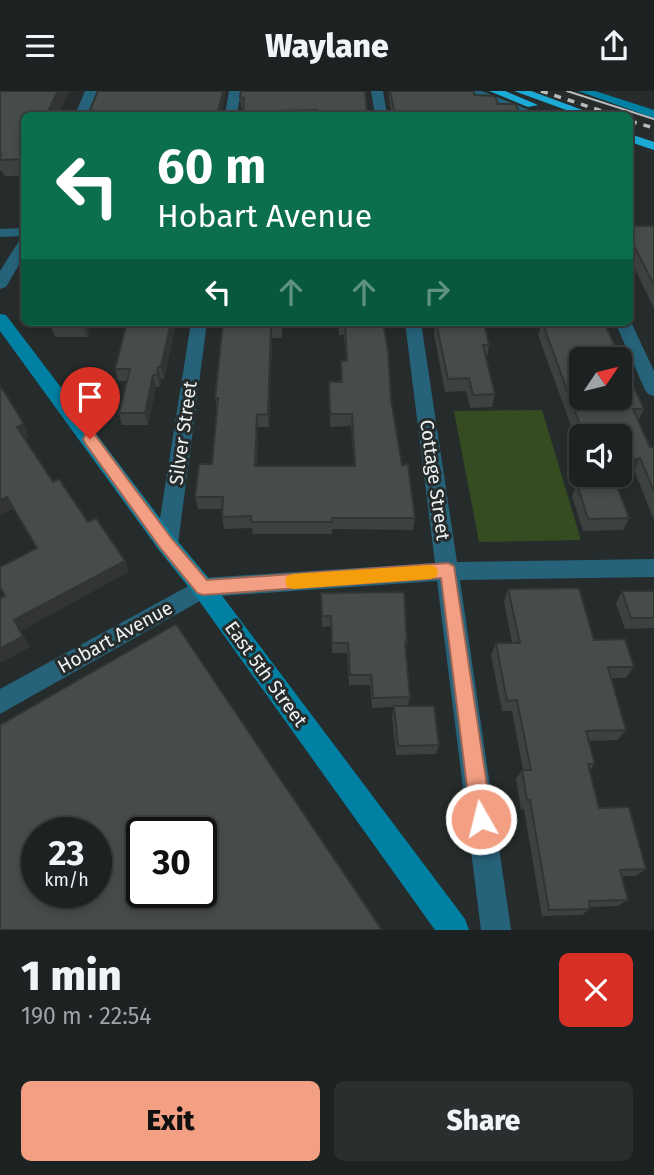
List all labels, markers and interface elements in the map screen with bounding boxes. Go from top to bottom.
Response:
icon: menu [21,27,59,65]
text: Waylane [265,27,389,65]
icon: share [595,27,633,65]
text: 60 m [157,137,266,196]
icon: left [42,140,133,231]
text: Hobart Avenue [157,197,372,235]
icon: left [199,273,237,311]
icon: ahead [272,273,310,311]
icon: ahead [345,273,383,311]
icon: right [418,273,456,311]
north arrow [569,347,632,409]
map controls [569,347,632,487]
pin [60,367,120,439]
icon: arrive [71,378,109,416]
street label: Silver Street [164,379,202,486]
street label: Cottage Street [415,418,455,542]
button: sound [569,424,632,487]
street label: Hobart Avenue [54,596,176,678]
street label: East 5th Street [220,617,312,731]
position arrow [444,782,518,856]
speed limit sign: 30 [126,817,217,908]
text: 23 [48,832,85,874]
text: km/h [44,869,89,891]
text: 1 min [21,951,122,1001]
button: close [559,953,633,1027]
text: 190 m · 22:54 [21,1002,152,1030]
button: Exit [21,1081,320,1161]
button: Share [334,1081,633,1161]

